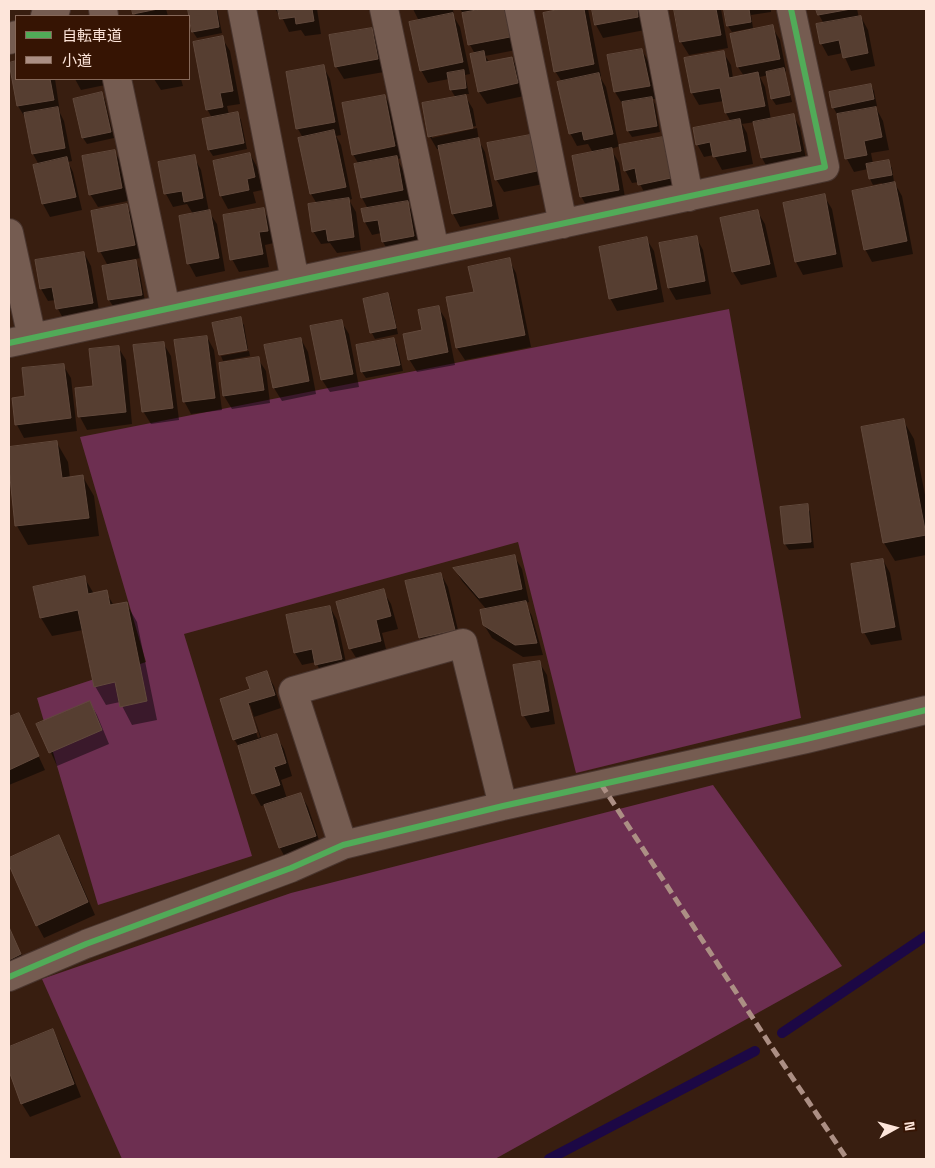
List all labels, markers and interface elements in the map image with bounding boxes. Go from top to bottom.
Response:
legend [15,15,190,80]
text: 自転車道 [62,26,122,45]
text: 小道 [62,51,92,70]
north arrow [870,1103,920,1153]
text: N [900,1120,919,1132]

